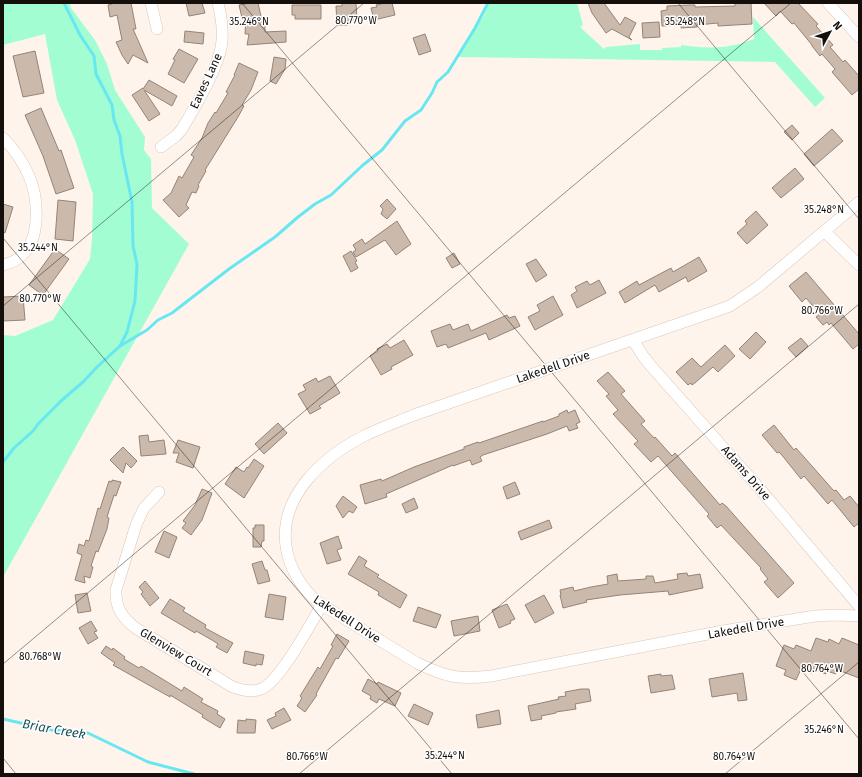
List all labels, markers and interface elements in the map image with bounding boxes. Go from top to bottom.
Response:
north arrow [810,12,850,52]
text: 80.770°W [335,15,377,27]
text: 35.246°N [229,16,269,28]
text: 35.248°N [665,16,705,28]
text: N [830,19,845,33]
street label: Eaves Lane [187,51,225,111]
text: 35.248°N [804,204,844,216]
text: 35.244°N [18,242,58,254]
text: 80.770°W [19,293,61,305]
text: 80.766°W [801,305,844,317]
street label: Lakedell Drive [514,348,592,386]
street label: Adams Drive [718,443,774,503]
street label: Lakedell Drive [311,592,383,646]
street label: Lakedell Drive [707,614,785,642]
street label: Glenview Court [137,625,215,679]
text: 80.768°W [19,651,62,663]
text: 80.764°W [801,663,844,675]
water label: Briar Creek [21,716,87,742]
text: 35.246°N [804,724,844,736]
text: 35.244°N [425,750,465,762]
text: 80.766°W [286,751,329,763]
text: 80.764°W [713,751,756,763]

